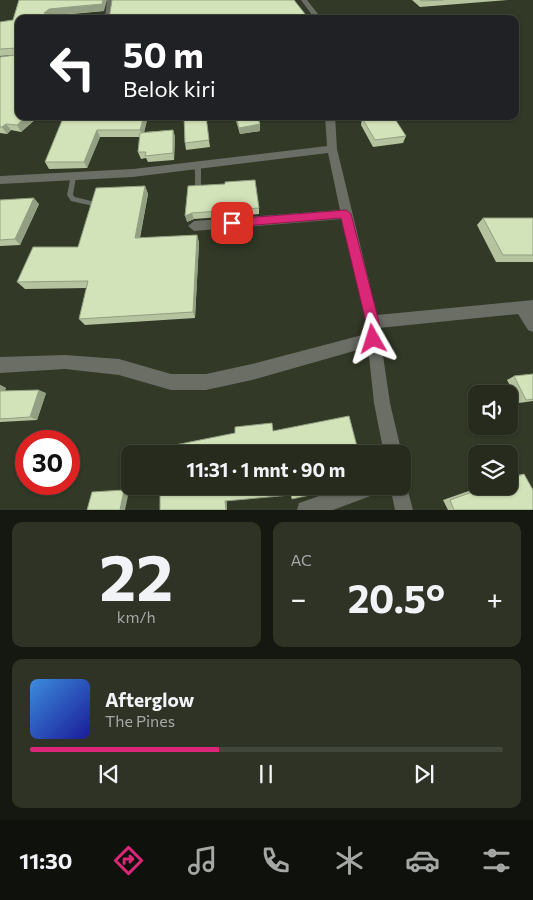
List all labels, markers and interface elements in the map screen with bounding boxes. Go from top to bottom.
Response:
text: 50 m [123,32,204,75]
icon: left [40,35,105,100]
text: Belok kiri [123,75,216,102]
pin [211,202,253,244]
icon: arrive [218,209,246,237]
position arrow [346,312,398,364]
map controls [468,385,518,495]
button: sound [468,385,518,435]
speed limit sign: 30 [15,430,80,495]
button: layers [468,445,518,495]
text: 11:31 · 1 mnt · 90 m [187,458,345,481]
text: 22 [99,535,173,614]
text: AC [291,550,312,569]
text: 20.5° [348,574,445,621]
text: − [291,581,306,615]
text: + [487,581,503,615]
text: km/h [117,607,156,626]
text: Afterglow [105,688,194,711]
text: The Pines [105,711,175,730]
icon: previous [95,760,123,788]
icon: pause [252,760,280,788]
icon: next [410,760,438,788]
icon: directions [111,843,146,878]
icon: music [185,843,220,878]
icon: phone [258,843,293,878]
icon: climate [332,843,367,878]
icon: car [405,843,440,878]
icon: filters [479,843,514,878]
text: 11:30 [19,847,72,874]

